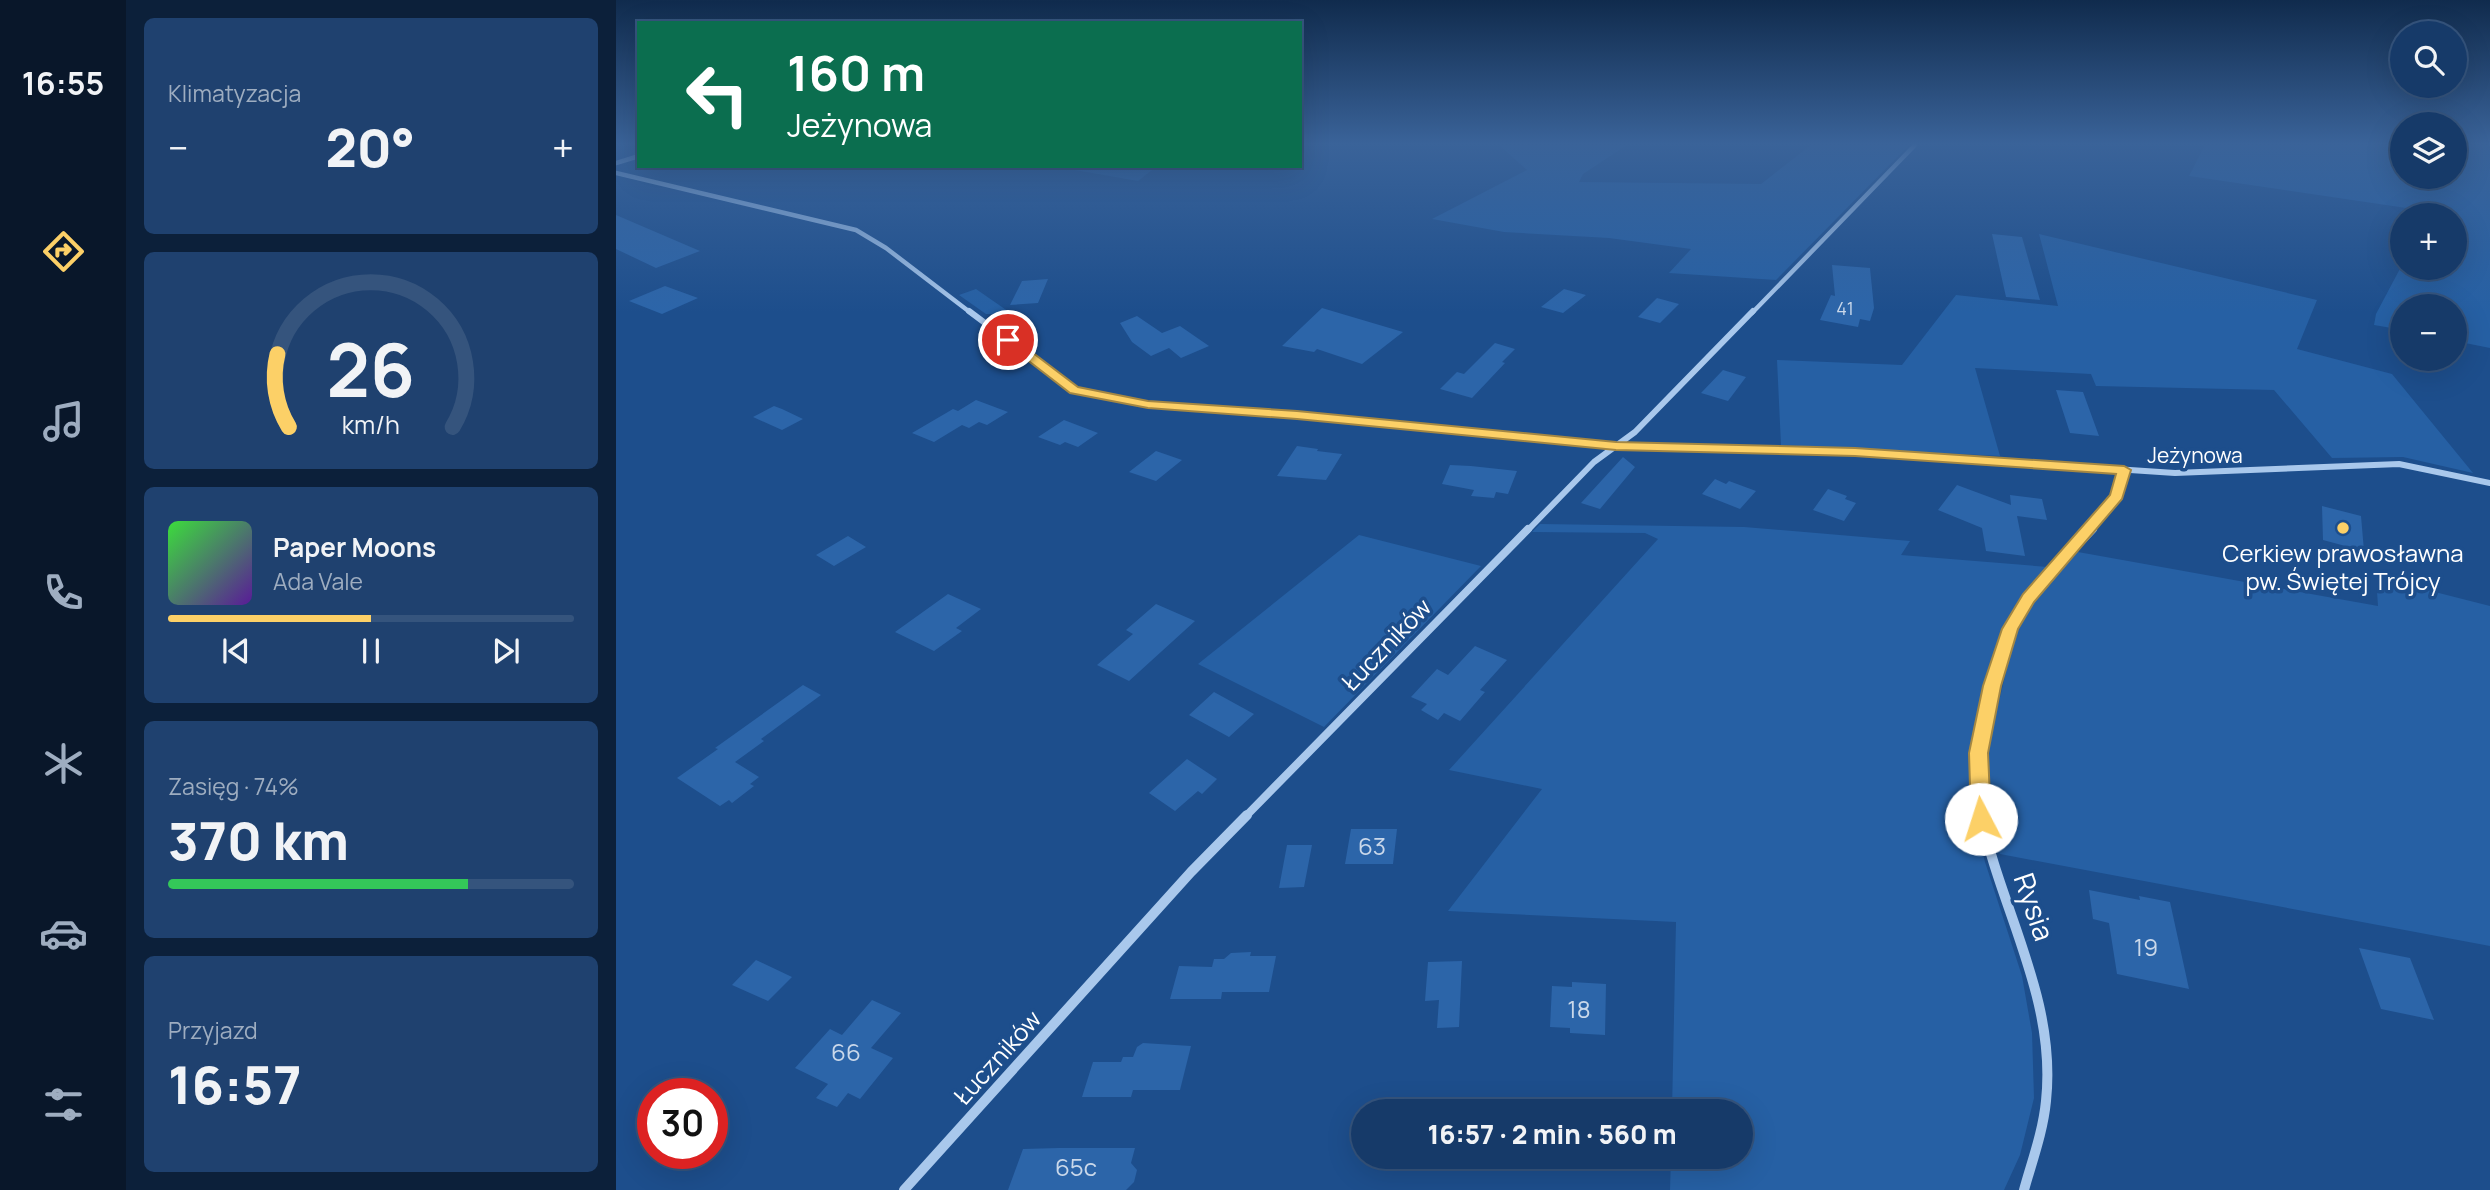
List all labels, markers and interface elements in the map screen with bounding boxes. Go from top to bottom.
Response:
map controls [2390,21,2467,371]
button: search [2390,21,2467,98]
text: 160 m [787,39,925,106]
icon: left [672,49,763,140]
text: 16:55 [22,61,104,105]
text: Klimatyzacja [168,77,301,109]
text: Jeżynowa [787,103,932,147]
text: 20° [325,112,415,183]
button: layers [2390,112,2467,189]
text: − [168,121,189,173]
text: + [552,121,574,173]
button: + [2390,203,2467,280]
icon: directions [39,227,88,276]
button: − [2390,294,2467,371]
house number: 41 [1836,296,1854,320]
pin [978,310,1038,370]
text: 26 [327,319,415,419]
icon: arrive [989,321,1027,359]
icon: music [39,397,88,446]
text: km/h [342,406,400,441]
street label: Jeżynowa [2147,441,2243,469]
marker: Cerkiew prawosławna pw. Świętej Trójcy [2335,520,2351,536]
text: Paper Moons [273,529,436,565]
place label: Cerkiew prawosławna pw. Świętej Trójcy [2222,536,2464,597]
text: Ada Vale [273,565,363,597]
icon: phone [39,568,88,617]
street label: Łuczników [1334,591,1438,697]
icon: previous [217,632,255,670]
icon: pause [352,632,390,670]
icon: next [487,632,525,670]
icon: climate [39,739,88,788]
text: Zasięg · 74% [168,770,299,802]
position arrow [1944,782,2018,856]
text: 370 km [168,805,349,876]
house number: 63 [1358,829,1386,862]
street label: Rysia [2006,868,2064,946]
icon: car [39,909,88,958]
house number: 19 [2134,930,2158,963]
house number: 18 [1567,992,1591,1025]
street label: Łuczników [946,1003,1048,1111]
text: Przyjazd [168,1014,258,1046]
house number: 66 [831,1035,861,1068]
text: 16:57 [168,1049,301,1120]
speed limit sign: 30 [637,1078,728,1169]
icon: filters [39,1080,88,1129]
text: 16:57 · 2 min · 560 m [1427,1116,1677,1152]
house number: 65c [1055,1150,1097,1183]

